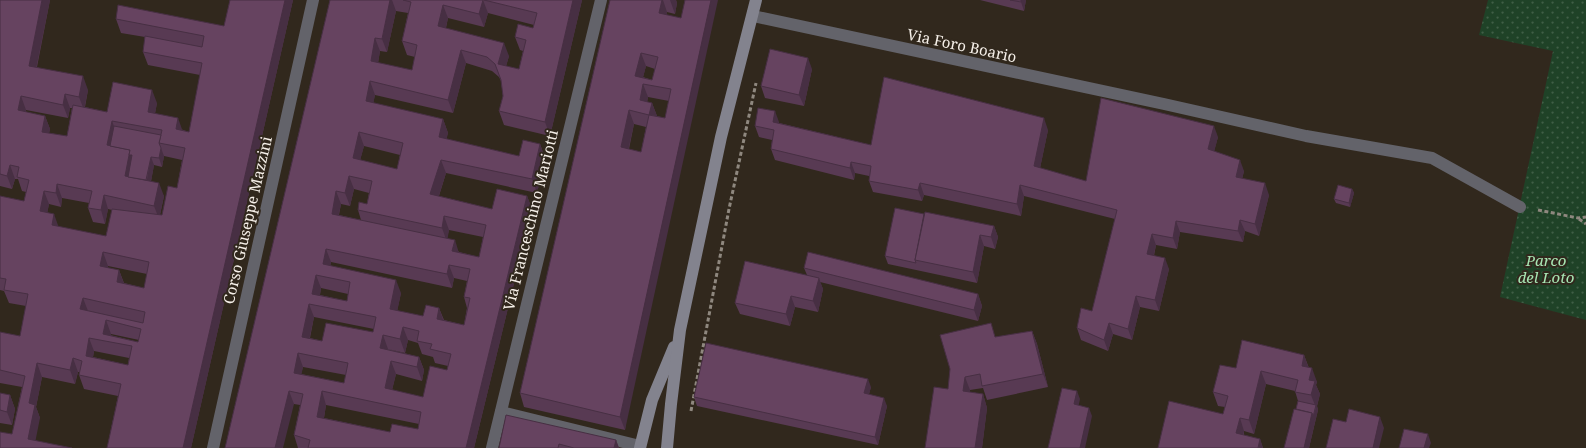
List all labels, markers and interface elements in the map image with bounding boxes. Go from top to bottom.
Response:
street label: Via Foro Boario [906,24,1018,66]
street label: Via Franceschino Mariotti [498,127,562,312]
street label: Corso Giuseppe Mazzini [218,134,276,306]
park label: Parco del Loto [1518,250,1574,287]

